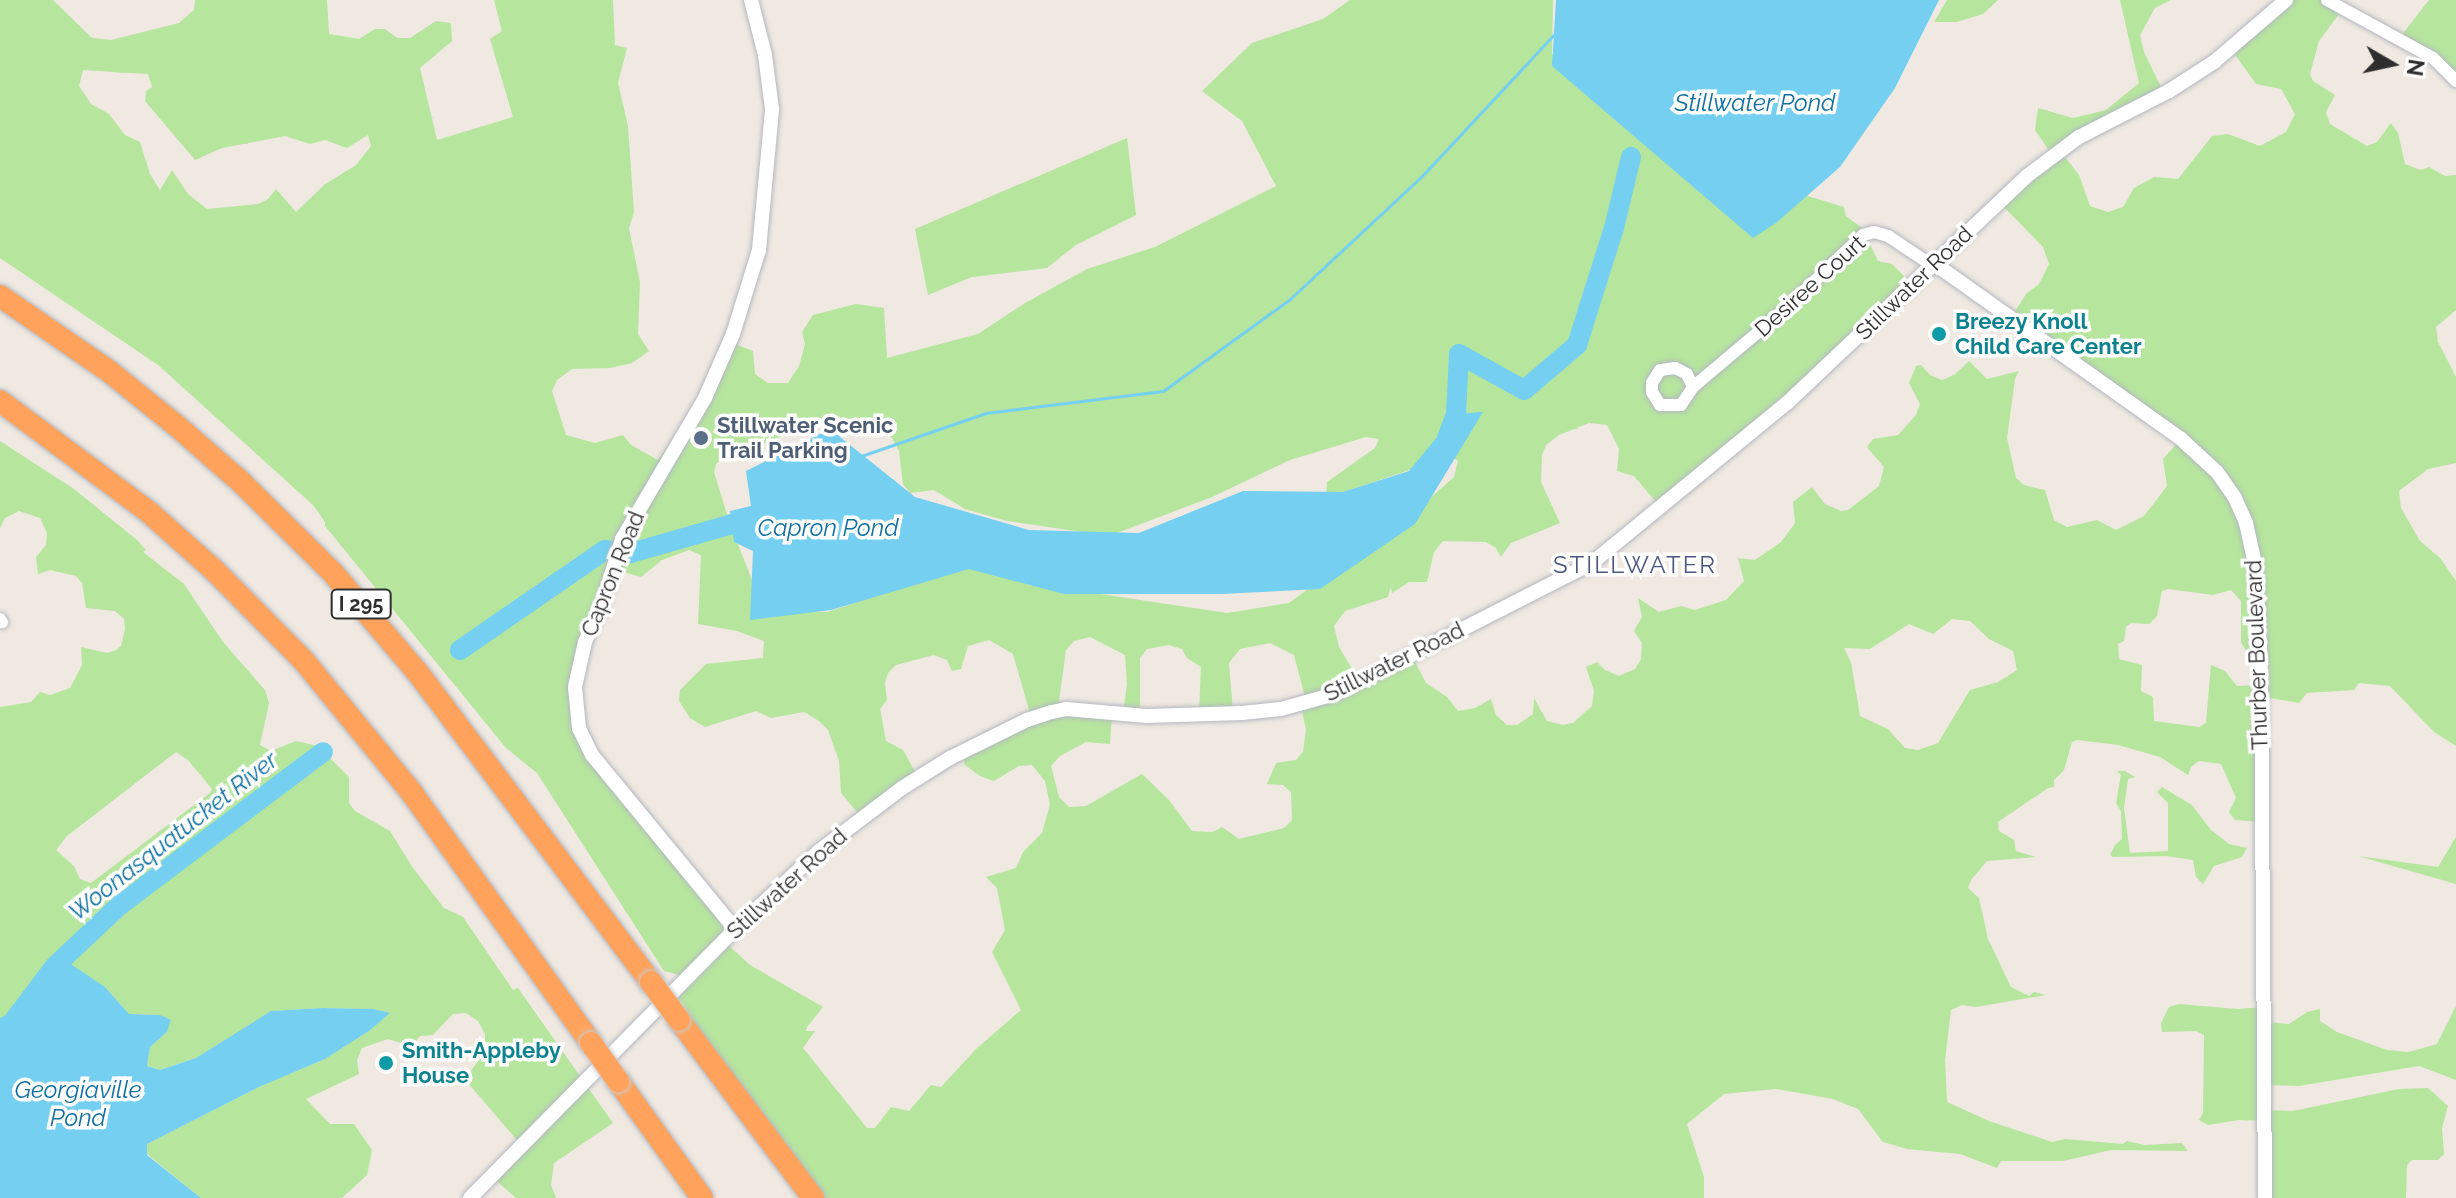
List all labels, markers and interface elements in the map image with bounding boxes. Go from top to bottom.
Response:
north arrow [2352,24,2432,104]
text: N [2402,57,2430,78]
water label: Stillwater Pond [1674,89,1836,117]
street label: Stillwater Road [1850,220,1978,346]
street label: Desiree Court [1749,230,1871,342]
place label: Breezy Knoll Child Care Center [1955,308,2141,360]
marker: Breezy Knoll Child Care Center [1930,325,1948,343]
place label: Stillwater Scenic Trail Parking [717,412,894,464]
marker: Stillwater Scenic Trail Parking [692,429,710,447]
street label: Capron Road [576,508,650,640]
water label: Capron Pond [757,514,899,542]
district label: STILLWATER [1553,551,1717,579]
street label: Thurber Boulevard [2240,559,2274,751]
road number: I 295 [329,588,393,620]
street label: Stillwater Road [1320,617,1468,707]
water label: Woonasquatucket River [63,746,283,926]
street label: Stillwater Road [721,823,853,945]
place label: Smith-Appleby House [402,1037,561,1088]
marker: Smith-Appleby House [377,1054,395,1072]
water label: Georgiaville Pond [15,1076,141,1132]

